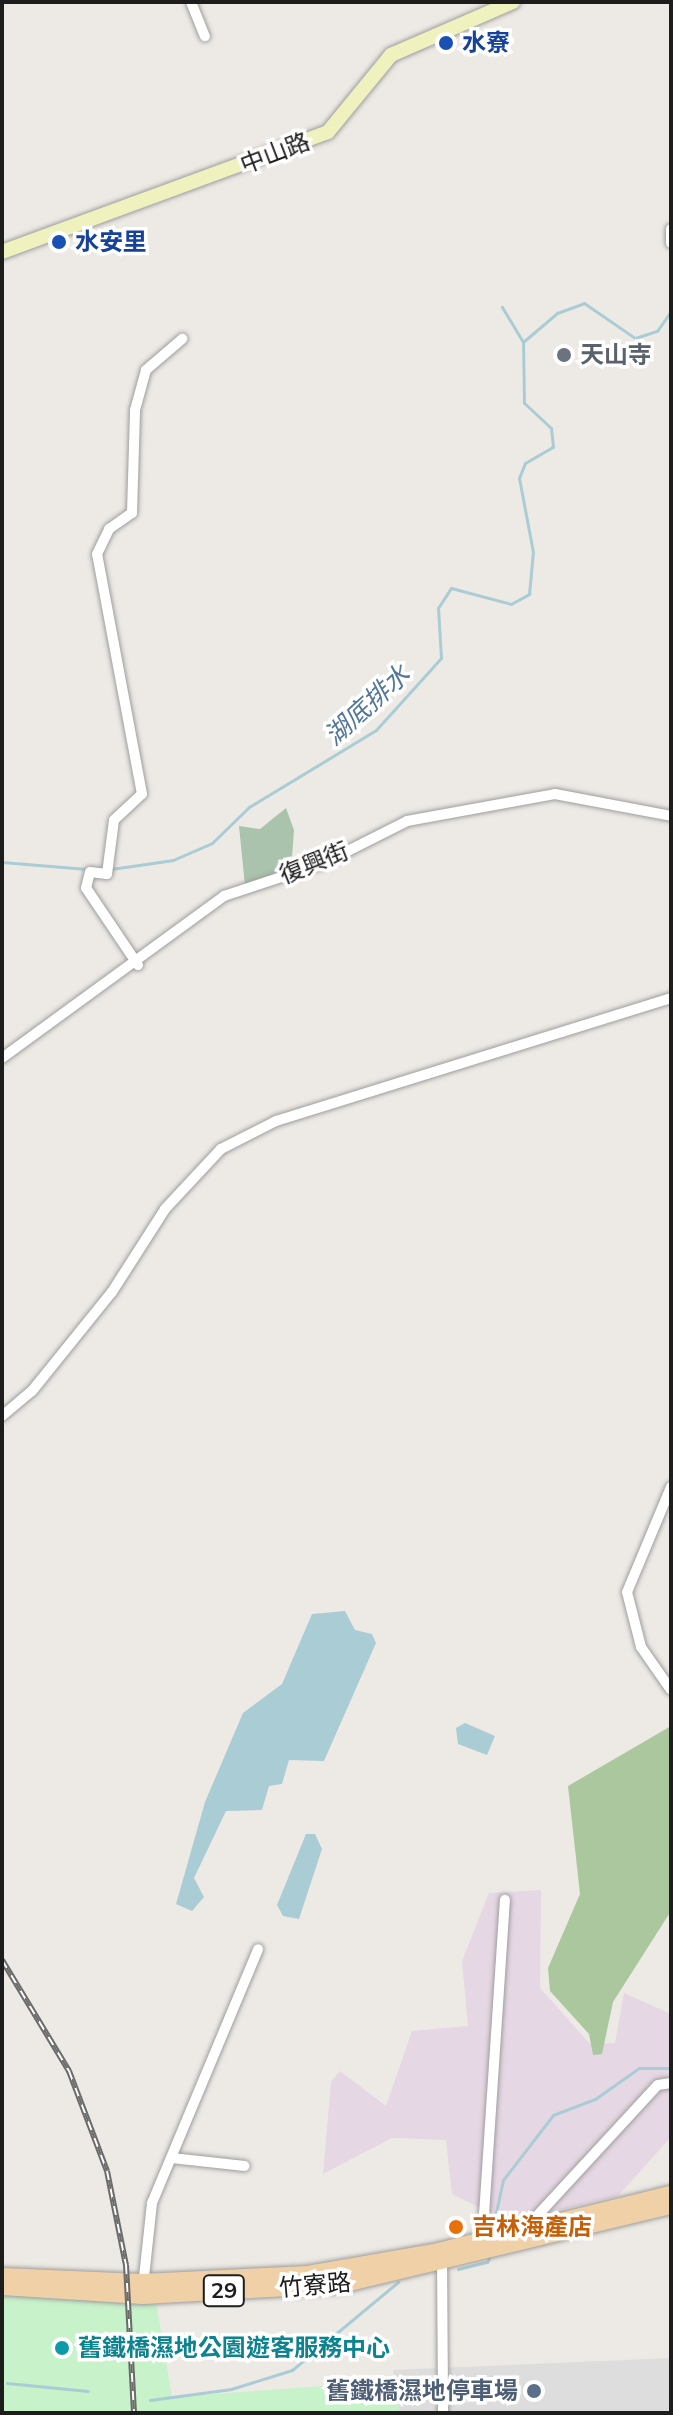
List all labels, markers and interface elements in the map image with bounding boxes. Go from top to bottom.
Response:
place label: 水寮 [462,29,510,57]
marker: 水寮 [437,34,455,52]
street label: 中山路 [236,127,314,179]
place label: 水安里 [75,228,147,256]
marker: 水安里 [50,233,68,251]
place label: 天山寺 [580,341,652,369]
marker: 天山寺 [555,346,573,364]
water label: 湖底排水 [318,659,416,751]
street label: 復興街 [275,836,353,890]
place label: 吉林海產店 [472,2213,592,2241]
marker: 吉林海產店 [447,2218,465,2236]
street label: 竹寮路 [278,2268,352,2302]
road number: 29 [202,2273,246,2309]
place label: 舊鐵橋濕地公園遊客服務中心 [78,2334,390,2362]
marker: 舊鐵橋濕地公園遊客服務中心 [53,2339,71,2357]
place label: 舊鐵橋濕地停車場 [326,2377,518,2405]
marker: 舊鐵橋濕地停車場 [525,2382,543,2400]

